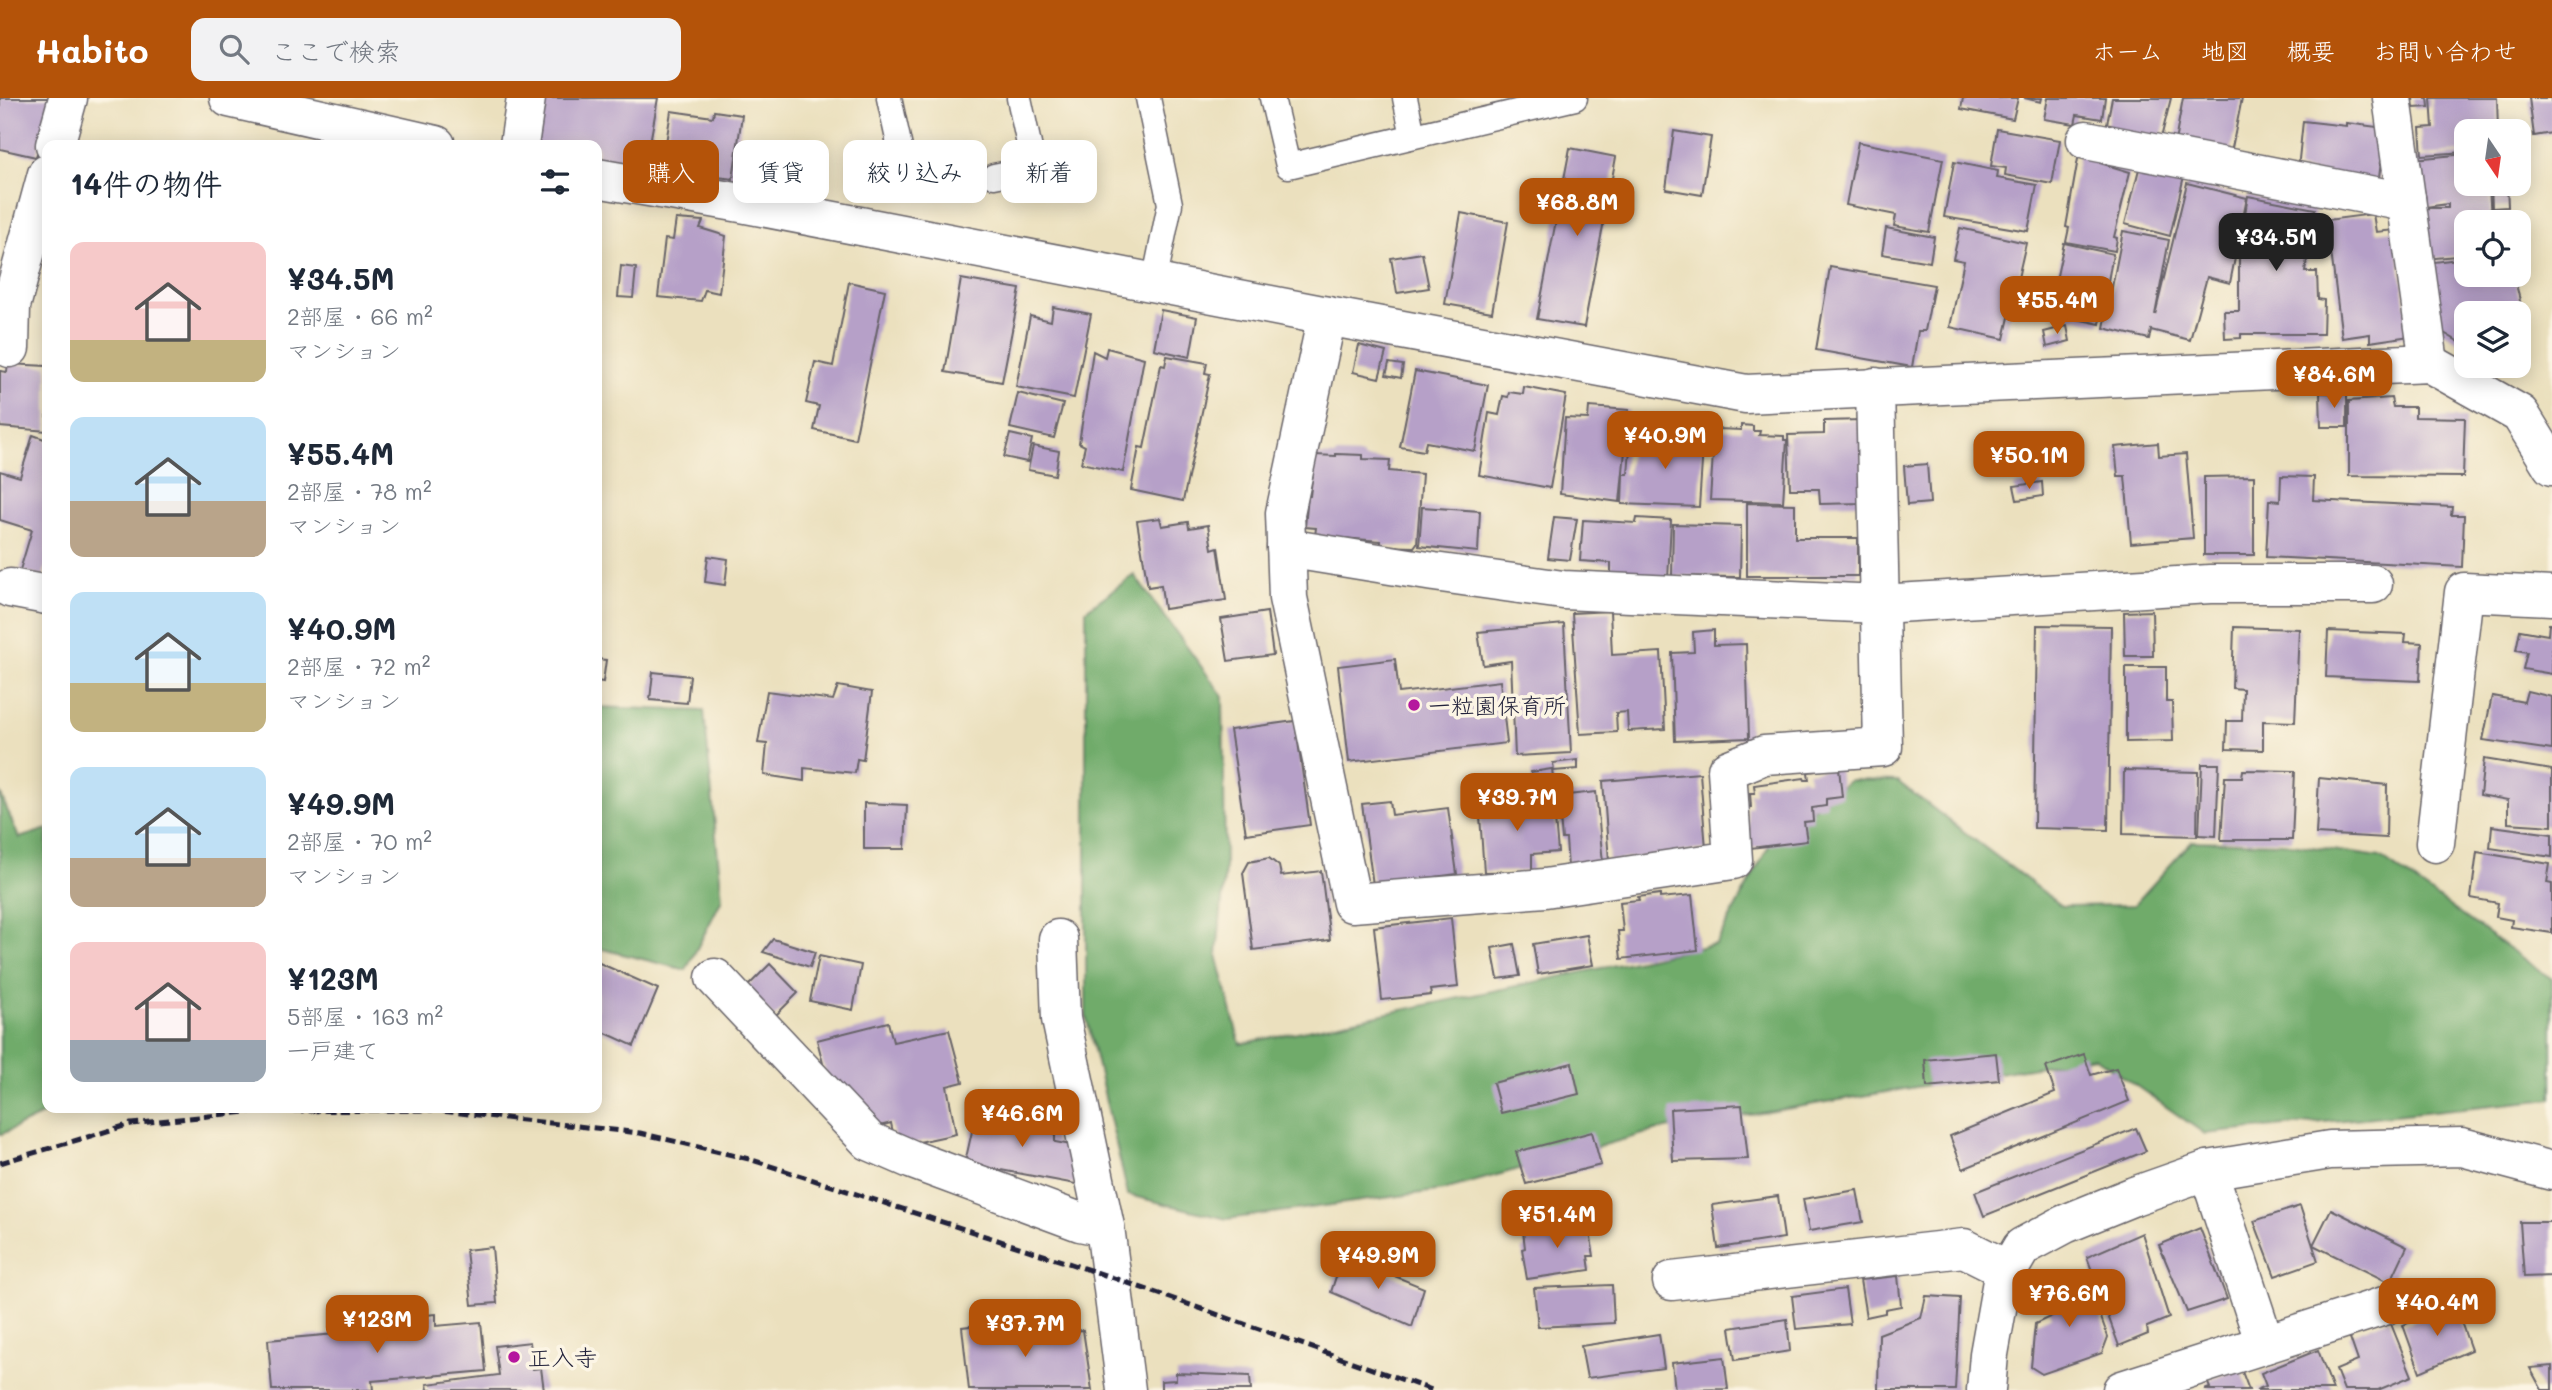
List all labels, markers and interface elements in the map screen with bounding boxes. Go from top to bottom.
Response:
search box [191,18,681,81]
text: Habito [35,28,149,71]
icon: search [215,30,253,68]
text: ここで検索 [271,34,401,68]
text: ホーム [2092,35,2163,66]
text: 地図 [2201,35,2249,66]
text: 概要 [2287,35,2335,66]
text: お問い合わせ [2373,35,2517,66]
north arrow [2454,119,2530,196]
map controls [2454,119,2531,378]
chip: 購入 [623,140,719,203]
chip: 賃貸 [733,140,829,203]
chip: 絞り込み [843,140,987,203]
chip: 新着 [1001,140,1097,203]
text: 14件の物件 [70,163,222,203]
icon: filters [536,163,574,201]
pin: ¥68.8M [1520,178,1634,238]
text: ¥68.8M [1535,186,1619,216]
button: locate [2454,210,2531,287]
pin: ¥34.5M [2219,214,2333,273]
text: ¥34.5M [2235,221,2317,251]
text: ¥34.5M [287,258,395,298]
icon: home [126,270,210,354]
pin: ¥55.4M [2000,276,2114,336]
text: ¥55.4M [2016,284,2098,314]
text: 2部屋 · 66 m² [287,301,433,331]
button: layers [2454,301,2531,378]
text: マンション [287,335,401,365]
pin: ¥84.6M [2277,350,2391,410]
text: ¥84.6M [2292,358,2376,388]
pin: ¥40.9M [1608,412,1722,471]
text: ¥40.9M [1623,419,1707,449]
pin: ¥50.1M [1972,432,2086,491]
text: ¥55.4M [287,433,394,473]
text: ¥50.1M [1989,439,2069,469]
icon: home [126,445,210,529]
text: 2部屋 · 78 m² [287,476,432,506]
text: マンション [287,510,401,540]
text: ¥40.9M [287,608,397,648]
icon: home [126,620,210,704]
text: 2部屋 · 72 m² [287,651,431,681]
text: マンション [287,685,401,715]
place label: 一粒園保育所 [1428,690,1566,720]
marker: 一粒園保育所 [1406,697,1422,713]
pin: ¥39.7M [1460,774,1574,833]
text: ¥39.7M [1476,781,1558,811]
text: ¥49.9M [287,783,395,823]
icon: home [126,795,210,879]
text: 2部屋 · 70 m² [287,826,432,856]
text: マンション [287,860,401,890]
text: ¥123M [287,958,379,998]
icon: home [126,970,210,1054]
text: 5部屋 · 163 m² [287,1001,443,1031]
text: 一戸建て [287,1035,379,1065]
pin: ¥46.6M [965,1090,1079,1149]
text: ¥46.6M [980,1097,1064,1127]
pin: ¥51.4M [1500,1190,1614,1250]
text: ¥51.4M [1518,1198,1596,1228]
pin: ¥49.9M [1321,1232,1435,1291]
text: ¥49.9M [1337,1239,1419,1269]
pin: ¥76.6M [2012,1270,2126,1329]
text: ¥76.6M [2028,1277,2110,1307]
pin: ¥40.4M [2380,1278,2494,1338]
text: ¥40.4M [2395,1286,2479,1316]
pin: ¥123M [328,1296,426,1355]
pin: ¥37.7M [968,1300,1082,1359]
text: ¥123M [342,1303,412,1333]
text: ¥37.7M [985,1307,1065,1337]
place label: 正入寺 [528,1342,597,1372]
marker: 正入寺 [506,1349,522,1365]

